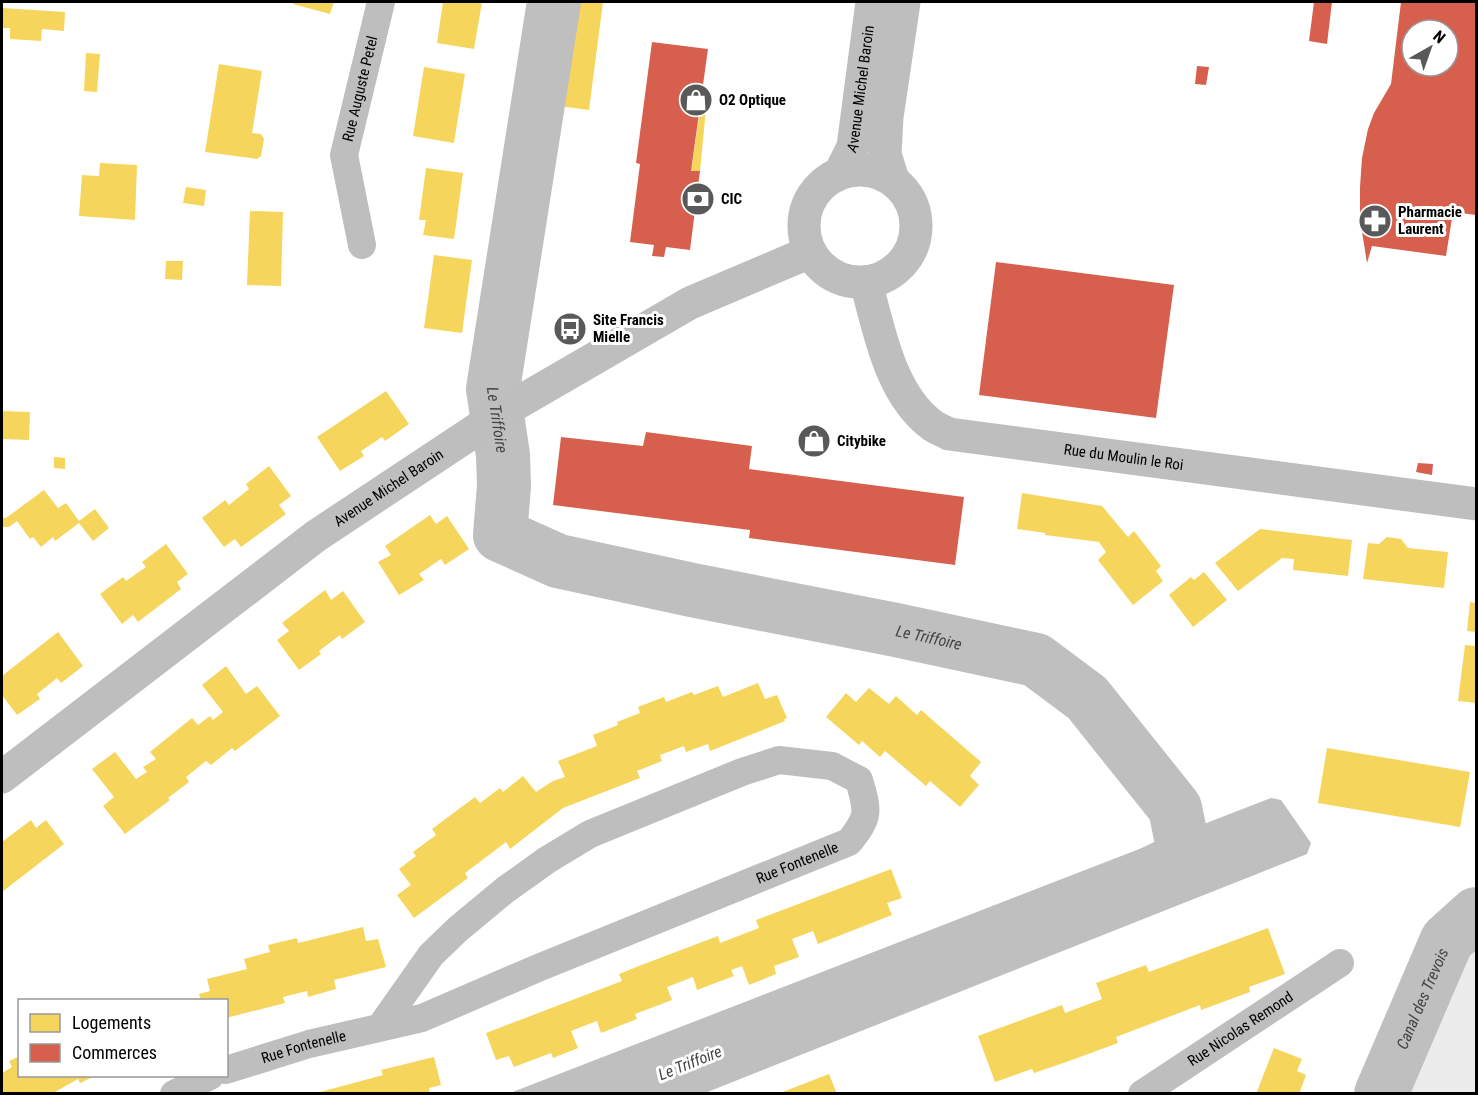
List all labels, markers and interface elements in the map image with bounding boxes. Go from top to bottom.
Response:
north arrow [1400,18,1460,78]
street label: Avenue Michel Baroin [843,24,878,155]
text: N [1429,26,1449,47]
street label: Rue Auguste Petel [339,34,381,143]
shop icon: O2 Optique [678,82,714,118]
place label: O2 Optique [719,91,786,109]
bank icon: CIC [680,181,716,217]
place label: CIC [721,190,743,208]
pharmacy icon: Pharmacie Laurent [1357,203,1393,239]
place label: Pharmacie Laurent [1398,203,1462,238]
bus stop icon: Site Francis Mielle [552,311,588,347]
place label: Site Francis Mielle [593,311,664,346]
water label: Le Triffoire [483,385,512,454]
shop icon: Citybike [796,423,832,459]
place label: Citybike [837,432,886,450]
street label: Rue du Moulin le Roi [1063,440,1185,474]
street label: Avenue Michel Baroin [330,445,447,531]
water label: Le Triffoire [894,621,964,653]
street label: Rue Fontenelle [753,838,841,888]
water label: Canal des Trevois [1392,945,1452,1052]
street label: Rue Nicolas Remond [1184,988,1296,1070]
legend [18,999,228,1077]
text: Logements [72,1012,151,1033]
street label: Rue Fontenelle [259,1027,348,1067]
text: Commerces [72,1042,157,1063]
water label: Le Triffoire [655,1042,725,1084]

